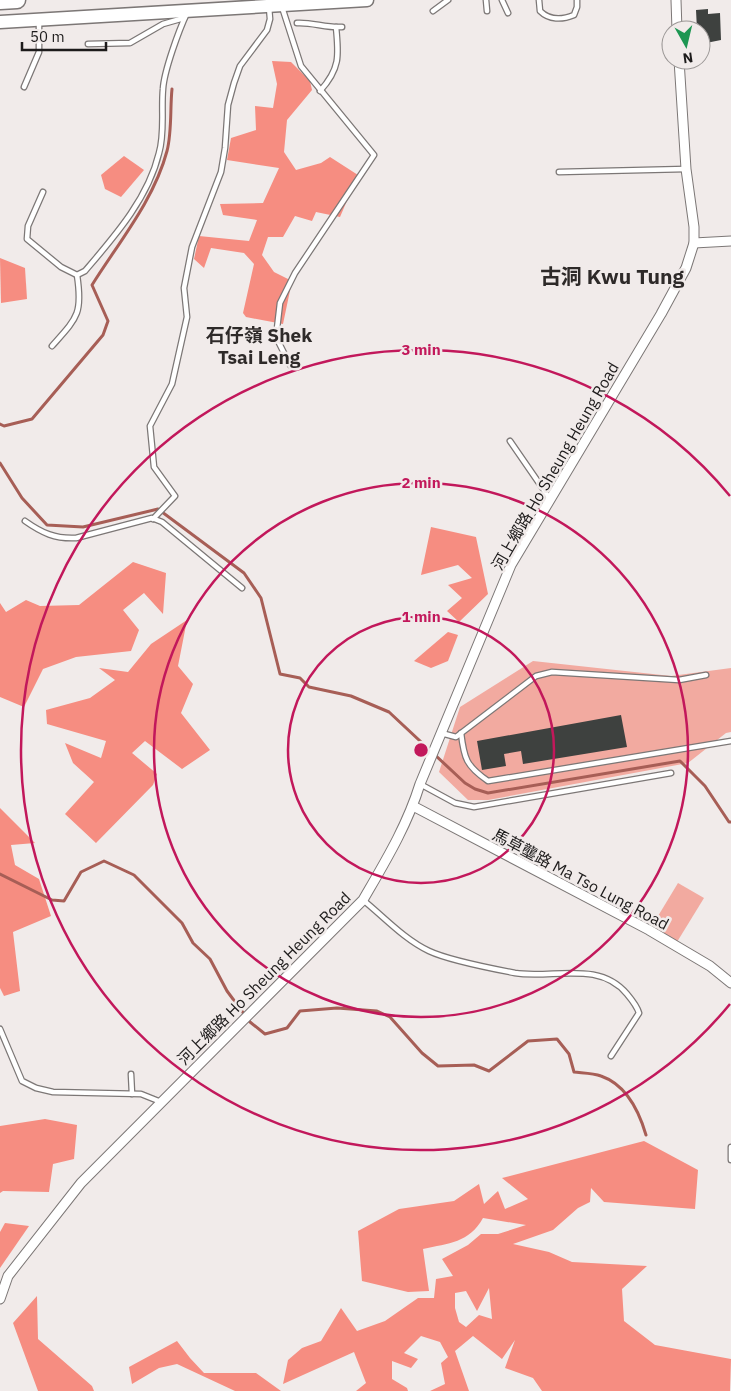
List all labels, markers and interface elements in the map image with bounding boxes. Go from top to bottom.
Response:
scale bar [22,20,106,52]
north arrow [661,20,711,70]
text: 50 m [30,27,65,46]
text: N [682,48,694,67]
district label: 古洞 Kwu Tung [540,262,685,290]
district label: 石仔嶺 Shek Tsai Leng [206,323,312,369]
text: 3 min [401,340,441,359]
street label: 河上鄉路 Ho Sheung Heung Road [487,359,623,573]
text: 2 min [401,473,441,492]
text: 1 min [401,607,441,626]
centre of rings [412,741,430,759]
street label: 馬草壟路 Ma Tso Lung Road [489,824,673,934]
street label: 河上鄉路 Ho Sheung Heung Road [173,887,355,1069]

